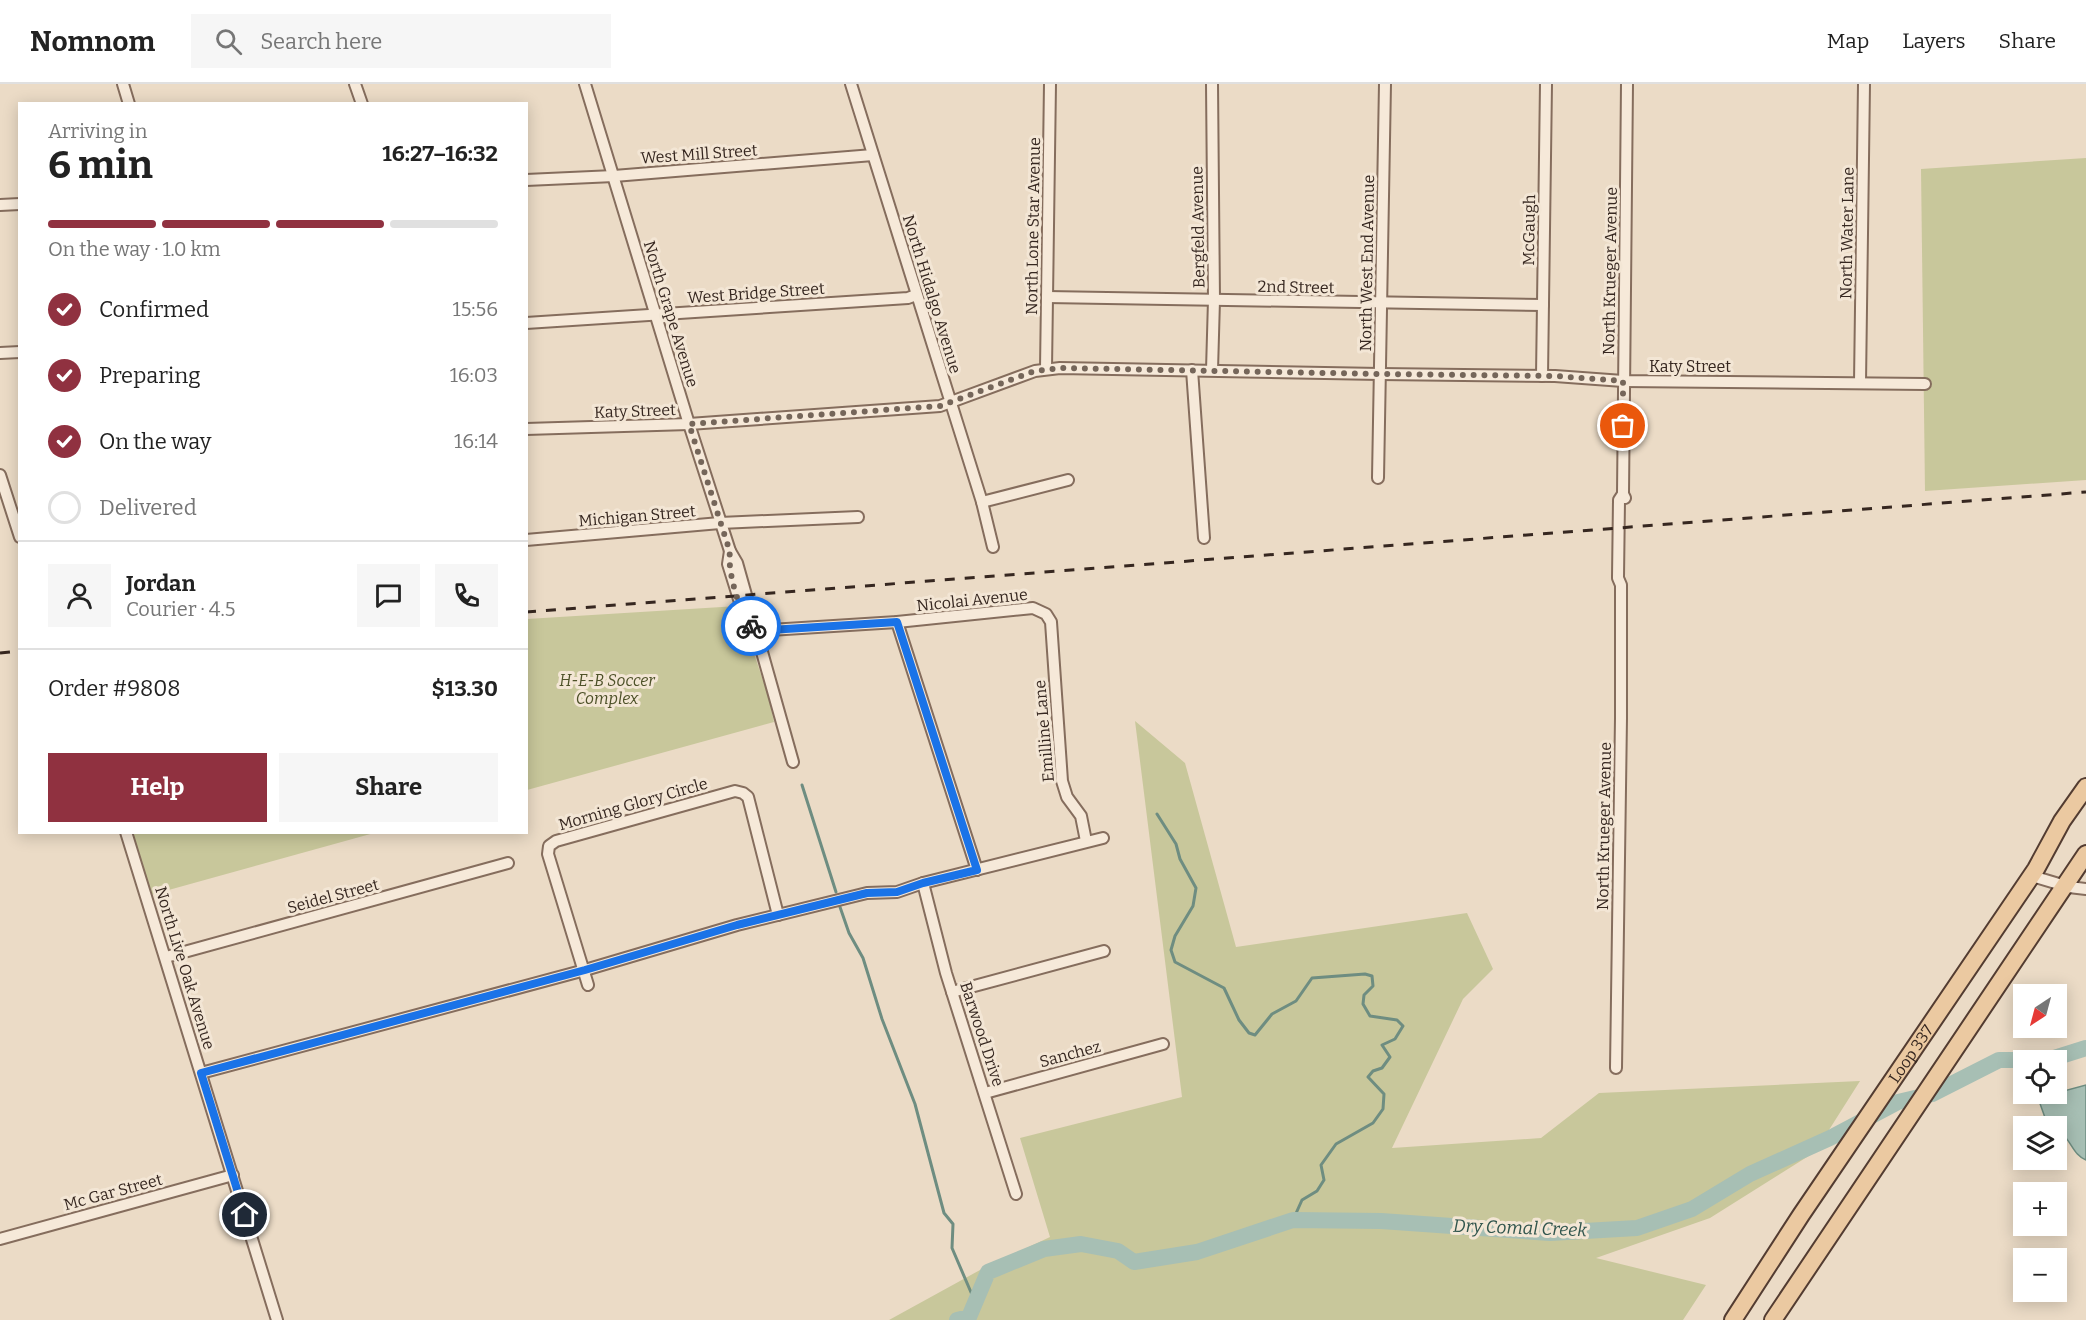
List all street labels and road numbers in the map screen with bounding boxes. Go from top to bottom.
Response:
street label: North Lone Star Avenue [1022,137,1044,315]
street label: West Mill Street [640,140,758,168]
street label: Bergfeld Avenue [1187,166,1209,288]
street label: North Water Lane [1836,167,1858,299]
street label: North West End Avenue [1356,174,1378,352]
street label: North Krueger Avenue [1599,187,1621,355]
street label: McGaugh [1519,194,1539,266]
street label: North Hidalgo Avenue [899,212,965,376]
street label: North Grape Avenue [640,238,702,390]
street label: 2nd Street [1257,277,1335,297]
street label: West Bridge Street [687,279,825,307]
street label: Katy Street [1649,357,1731,376]
street label: Katy Street [594,400,676,422]
street label: Michigan Street [578,501,697,531]
street label: Nicolai Avenue [915,585,1029,615]
street label: Emilline Lane [1030,679,1058,783]
street label: North Krueger Avenue [1593,742,1615,910]
street label: Morning Glory Circle [556,774,710,834]
street label: Seidel Street [285,875,381,917]
street label: North Live Oak Avenue [151,884,219,1052]
street label: Barwood Drive [956,979,1008,1089]
street label: Loop 337 [1884,1021,1937,1086]
street label: Sanchez [1037,1037,1103,1071]
street label: Mc Gar Street [62,1170,165,1214]

